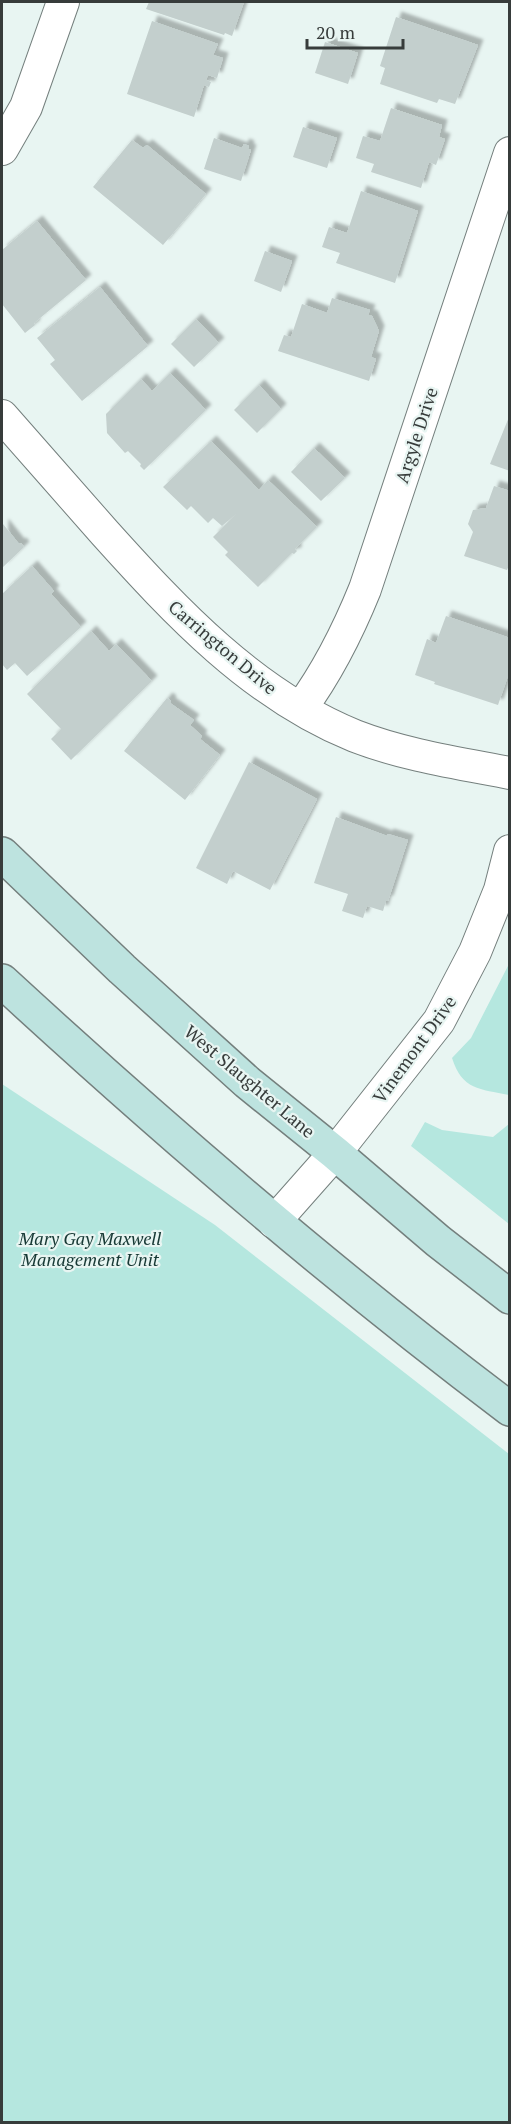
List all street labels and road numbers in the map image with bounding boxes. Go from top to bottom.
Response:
street label: Argyle Drive [389,384,443,486]
street label: Carrington Drive [164,595,282,699]
street label: Vinemont Drive [367,990,461,1108]
street label: West Slaughter Lane [180,1019,320,1143]

